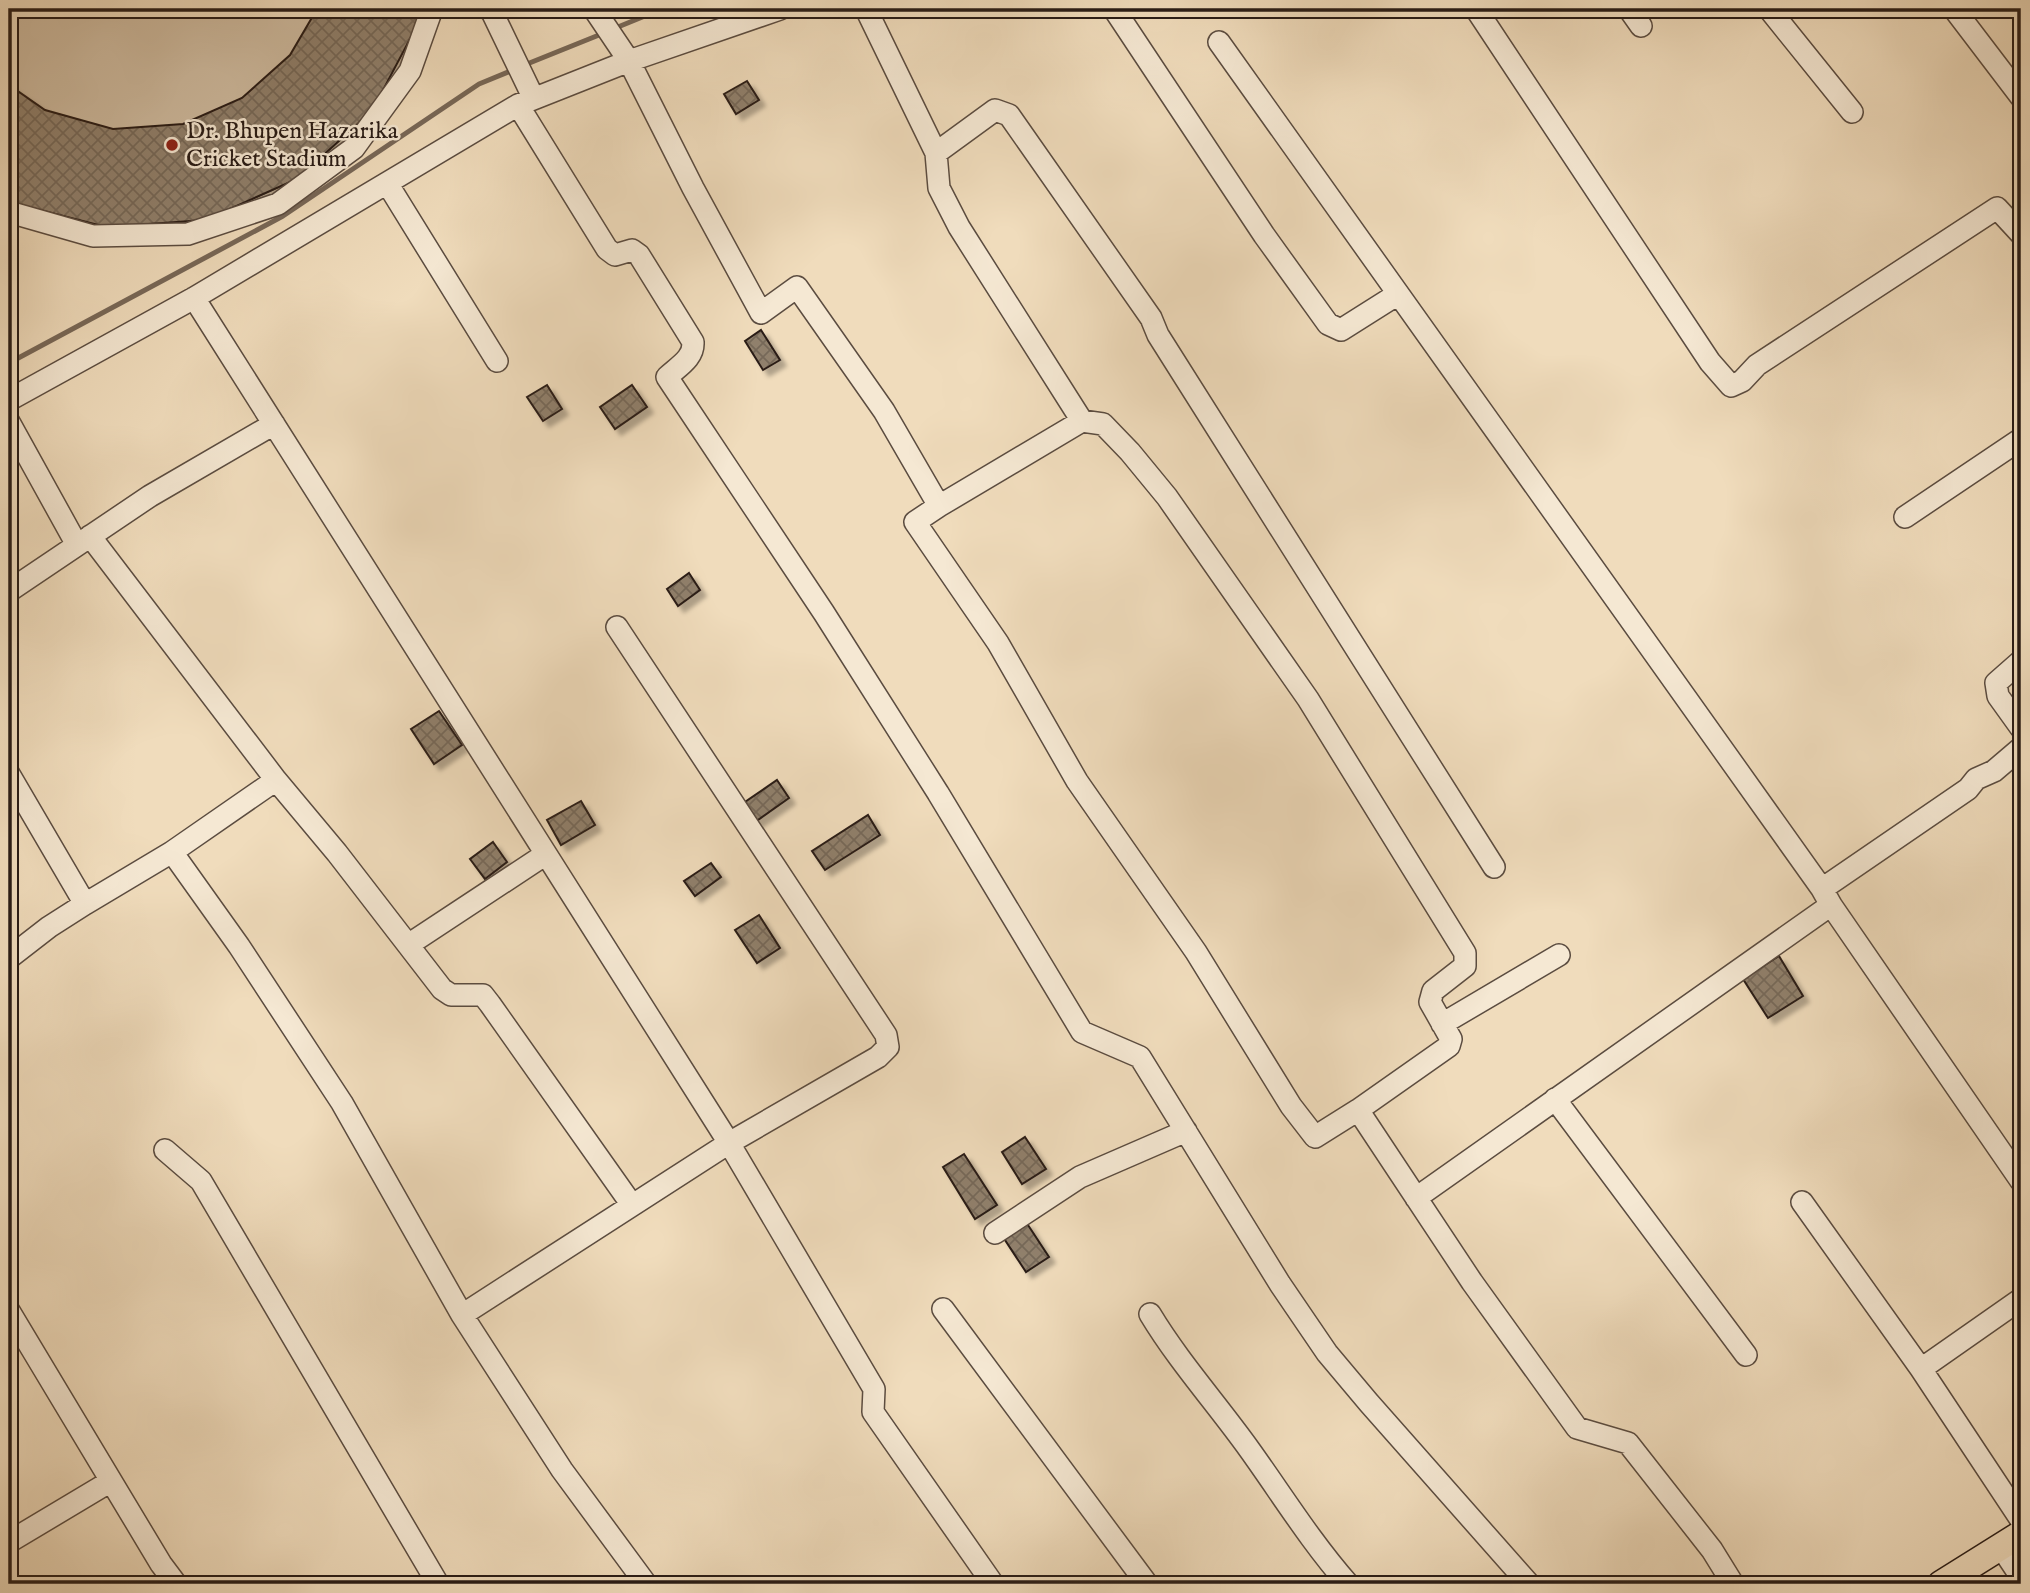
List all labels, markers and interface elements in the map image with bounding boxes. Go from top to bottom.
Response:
place label: Dr. Bhupen Hazarika Cricket Stadium [186,116,399,175]
marker: Dr. Bhupen Hazarika Cricket Stadium [164,137,180,153]

